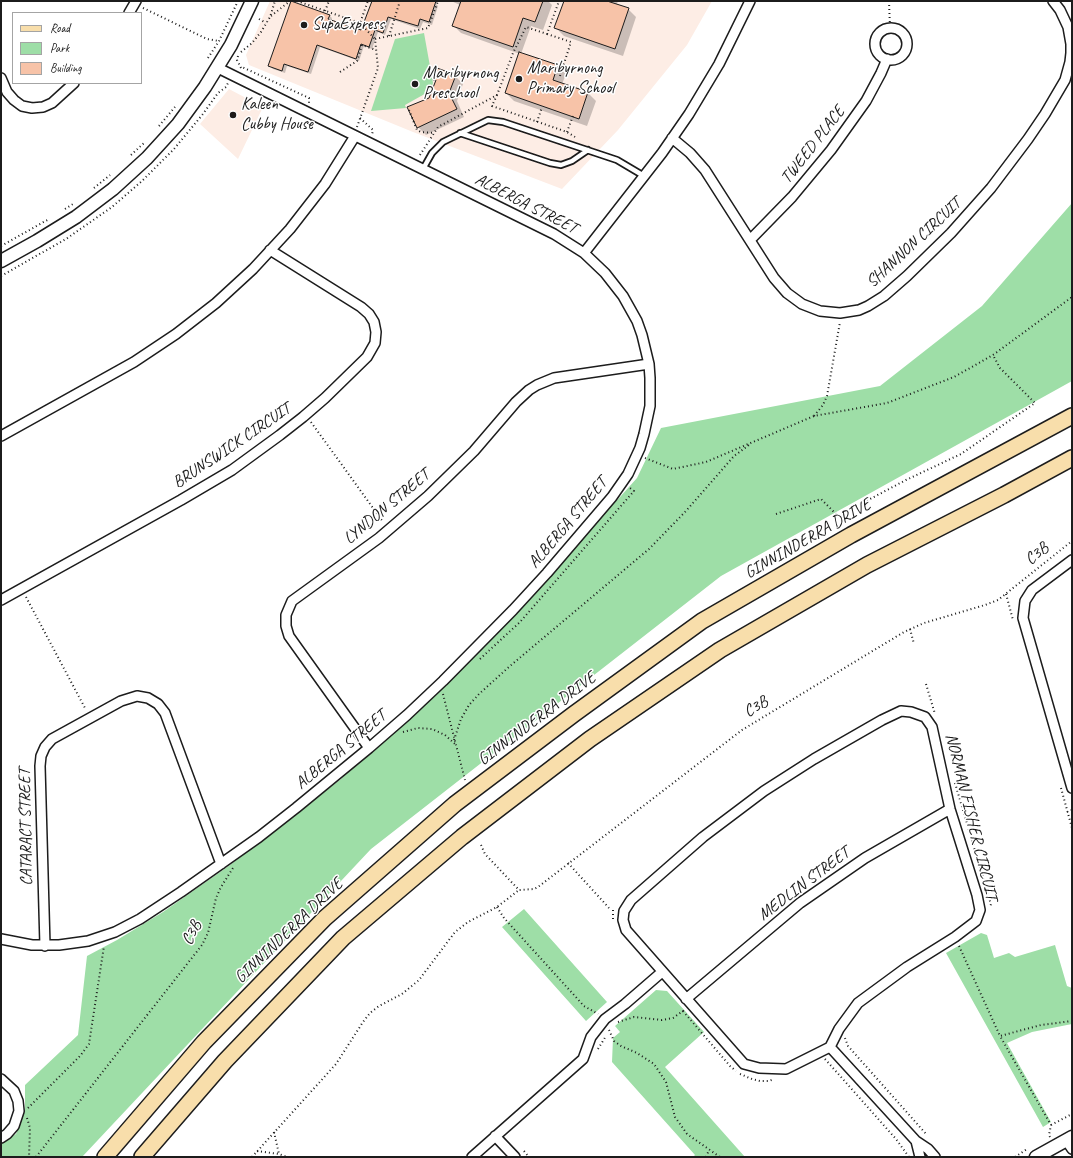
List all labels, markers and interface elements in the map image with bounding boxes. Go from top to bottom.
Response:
legend [12,12,142,84]
place label: SupaExpress [312,15,384,35]
text: Road [50,20,70,36]
marker: SupaExpress [299,20,309,30]
text: Park [50,40,69,56]
place label: Maribyrnong Primary School [527,59,614,99]
text: Building [50,60,82,76]
place label: Maribyrnong Preschool [423,64,499,104]
marker: Maribyrnong Primary School [514,74,524,84]
marker: Maribyrnong Preschool [410,79,420,89]
place label: Kaleen Cubby House [241,95,313,135]
street label: TWEED PLACE [777,102,849,188]
marker: Kaleen Cubby House [228,110,238,120]
street label: ALBERGA STREET [471,169,581,239]
street label: SHANNON CIRCUIT [862,194,966,292]
street label: BRUNSWICK CIRCUIT [169,399,295,493]
street label: LYNDON STREET [340,465,434,549]
street label: ALBERGA STREET [524,473,612,573]
street label: GINNINDERRA DRIVE [741,495,875,583]
street label: C3B [1021,538,1053,570]
street label: GINNINDERRA DRIVE [474,668,600,770]
street label: C3B [740,692,772,722]
street label: ALBERGA STREET [291,706,391,794]
street label: NORMAN FISHER CIRCUIT [940,731,1002,903]
street label: CATARACT STREET [15,768,37,886]
street label: MEDLIN STREET [754,843,854,925]
street label: GINNINDERRA DRIVE [231,874,347,988]
street label: C3B [177,917,207,949]

